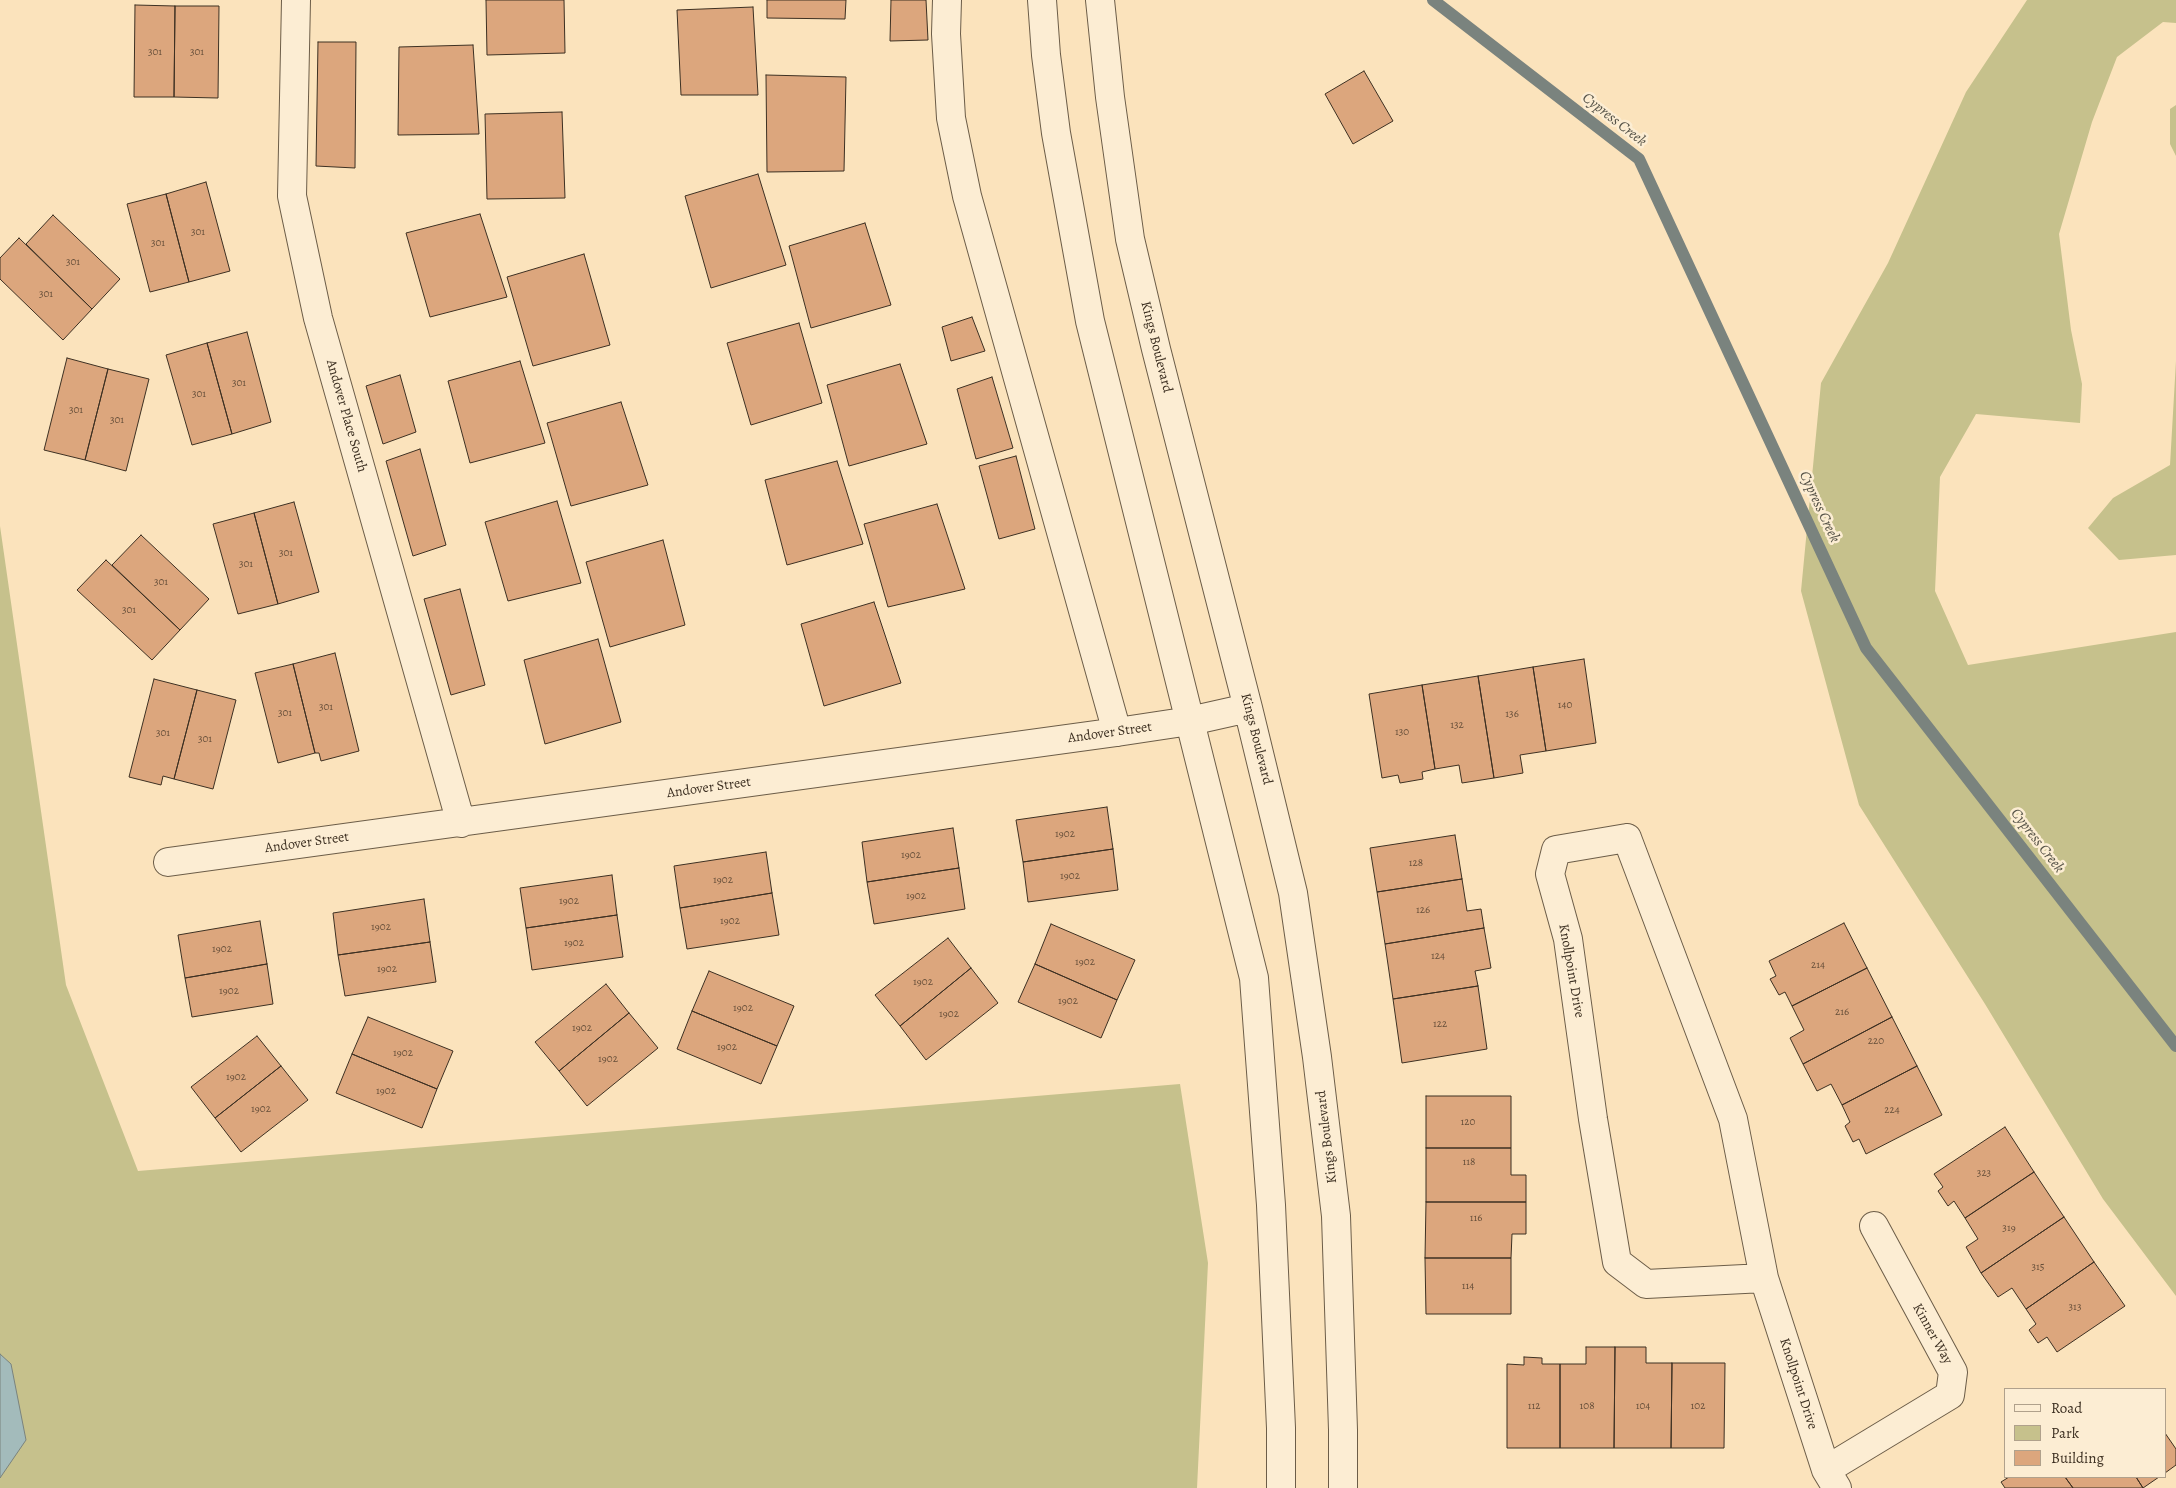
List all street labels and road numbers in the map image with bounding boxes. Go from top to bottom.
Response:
street label: Kings Boulevard [1137,300,1175,394]
street label: Andover Place South [322,358,370,474]
street label: Kings Boulevard [1237,692,1275,786]
street label: Andover Street [1067,719,1153,747]
street label: Andover Street [666,774,752,802]
street label: Andover Street [264,829,350,857]
street label: Knollpoint Drive [1554,923,1588,1019]
street label: Kings Boulevard [1313,1090,1341,1184]
street label: Kinner Way [1908,1301,1956,1367]
street label: Knollpoint Drive [1775,1336,1821,1432]

